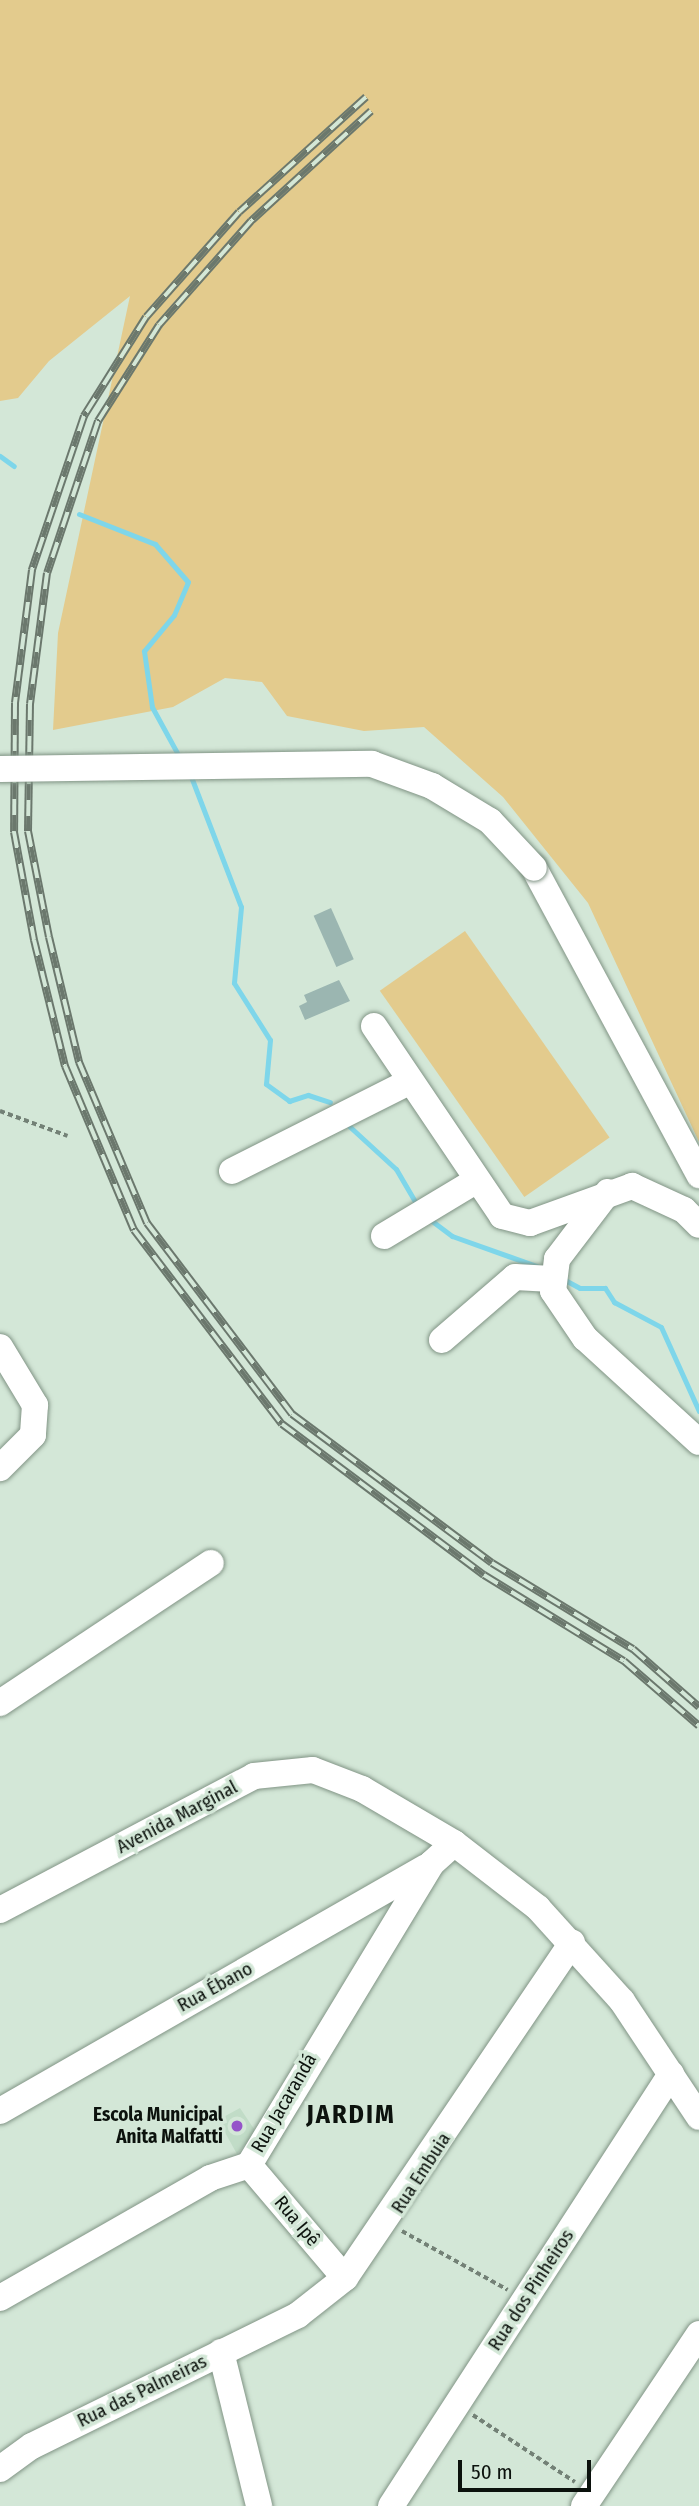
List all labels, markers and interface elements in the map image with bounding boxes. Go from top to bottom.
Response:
street label: Avenida Marginal [113,1776,241,1858]
street label: Rua Ébano [174,1957,256,2017]
street label: Rua Jacarandá [246,2049,322,2157]
district label: JARDIM [307,2099,395,2131]
place label: Escola Municipal Anita Malfatti [93,2104,223,2148]
marker: Escola Municipal Anita Malfatti [229,2118,245,2134]
street label: Rua Embuia [387,2128,455,2218]
street label: Rua Ipê [269,2191,325,2251]
street label: Rua dos Pinheiros [483,2225,579,2355]
street label: Rua das Palmeiras [74,2350,210,2432]
scale bar [461,2446,594,2490]
text: 50 m [471,2459,513,2485]

